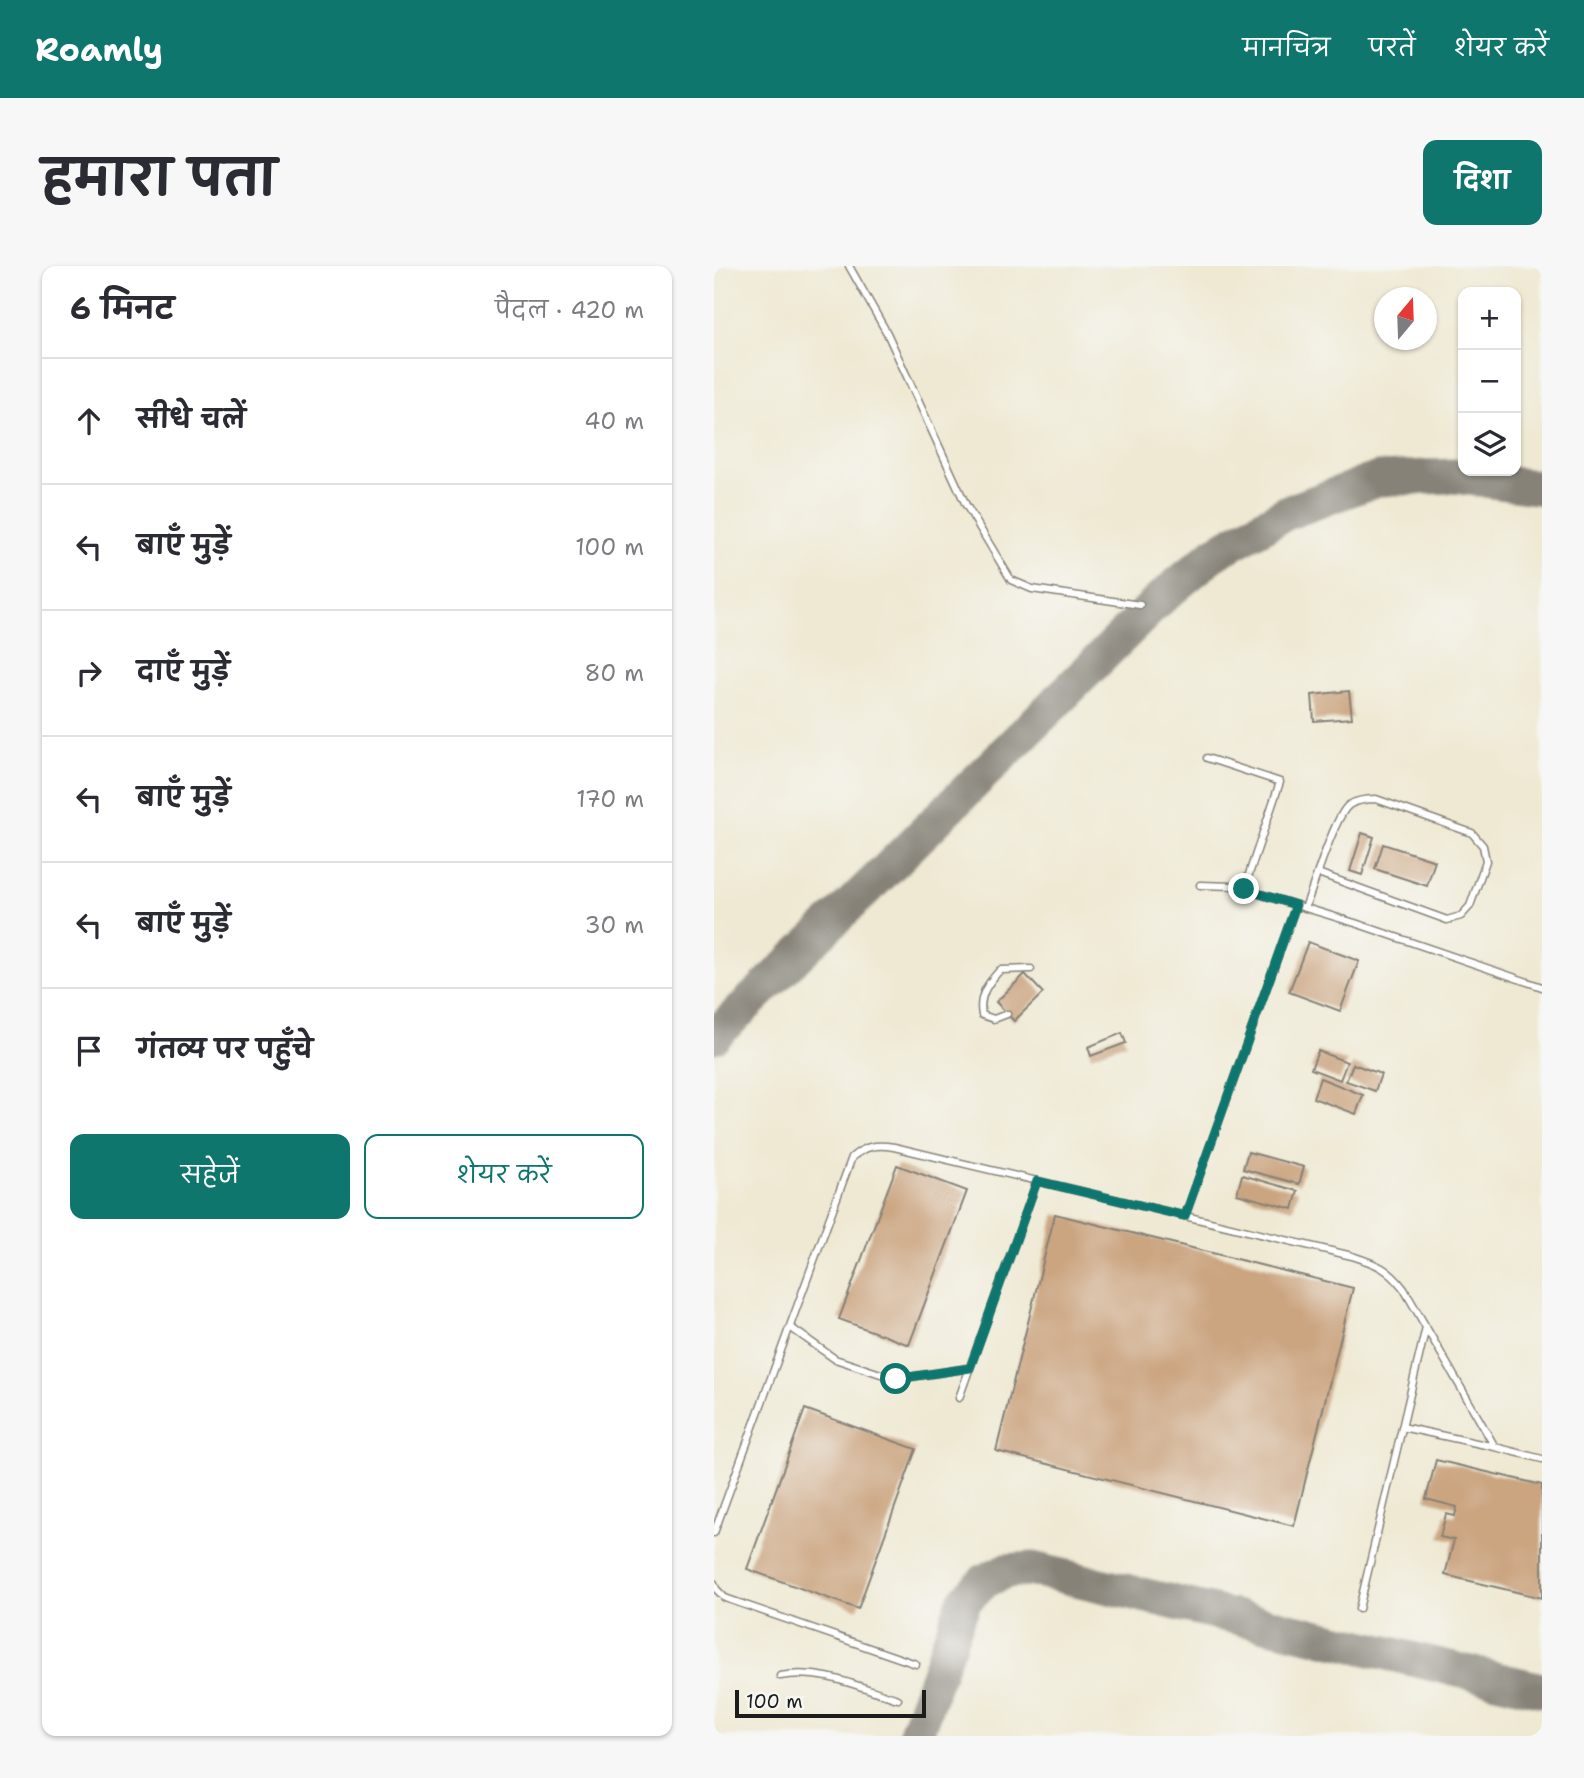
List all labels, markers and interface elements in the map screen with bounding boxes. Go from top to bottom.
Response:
text: Roamly [35,27,163,72]
text: मानचित्र [1242,32,1330,64]
text: परतें [1368,32,1416,64]
text: शेयर करें [1454,32,1549,64]
button: दिशा [1423,140,1542,225]
text: हमारा पता [42,145,277,211]
north arrow [1374,287,1437,350]
map controls [1458,287,1521,476]
button: + [1458,287,1521,350]
text: 6 मिनट [70,288,174,329]
text: पैदल · 420 m [495,295,644,325]
button: − [1458,350,1521,413]
text: सीधे चलें [137,401,246,436]
icon: ahead [70,402,108,440]
text: 40 m [584,406,644,436]
button: layers [1458,413,1521,476]
text: बाएँ मुड़ें [137,527,231,562]
icon: left [70,528,108,566]
text: 100 m [575,532,644,562]
text: दाएँ मुड़ें [137,653,230,688]
icon: right [70,654,108,692]
text: 80 m [585,658,644,688]
text: बाएँ मुड़ें [137,779,231,814]
icon: left [70,780,108,818]
text: 170 m [576,784,644,814]
route end [1228,873,1259,904]
text: बाएँ मुड़ें [137,905,231,940]
icon: left [70,906,108,944]
text: 30 m [585,910,644,940]
text: गंतव्य पर पहुँचे [137,1031,313,1066]
icon: arrive [70,1032,108,1070]
button: सहेजें [70,1134,350,1219]
button: शेयर करें [364,1134,644,1219]
route start [880,1363,911,1394]
scale bar [735,1687,926,1719]
text: 100 m [746,1689,803,1714]

